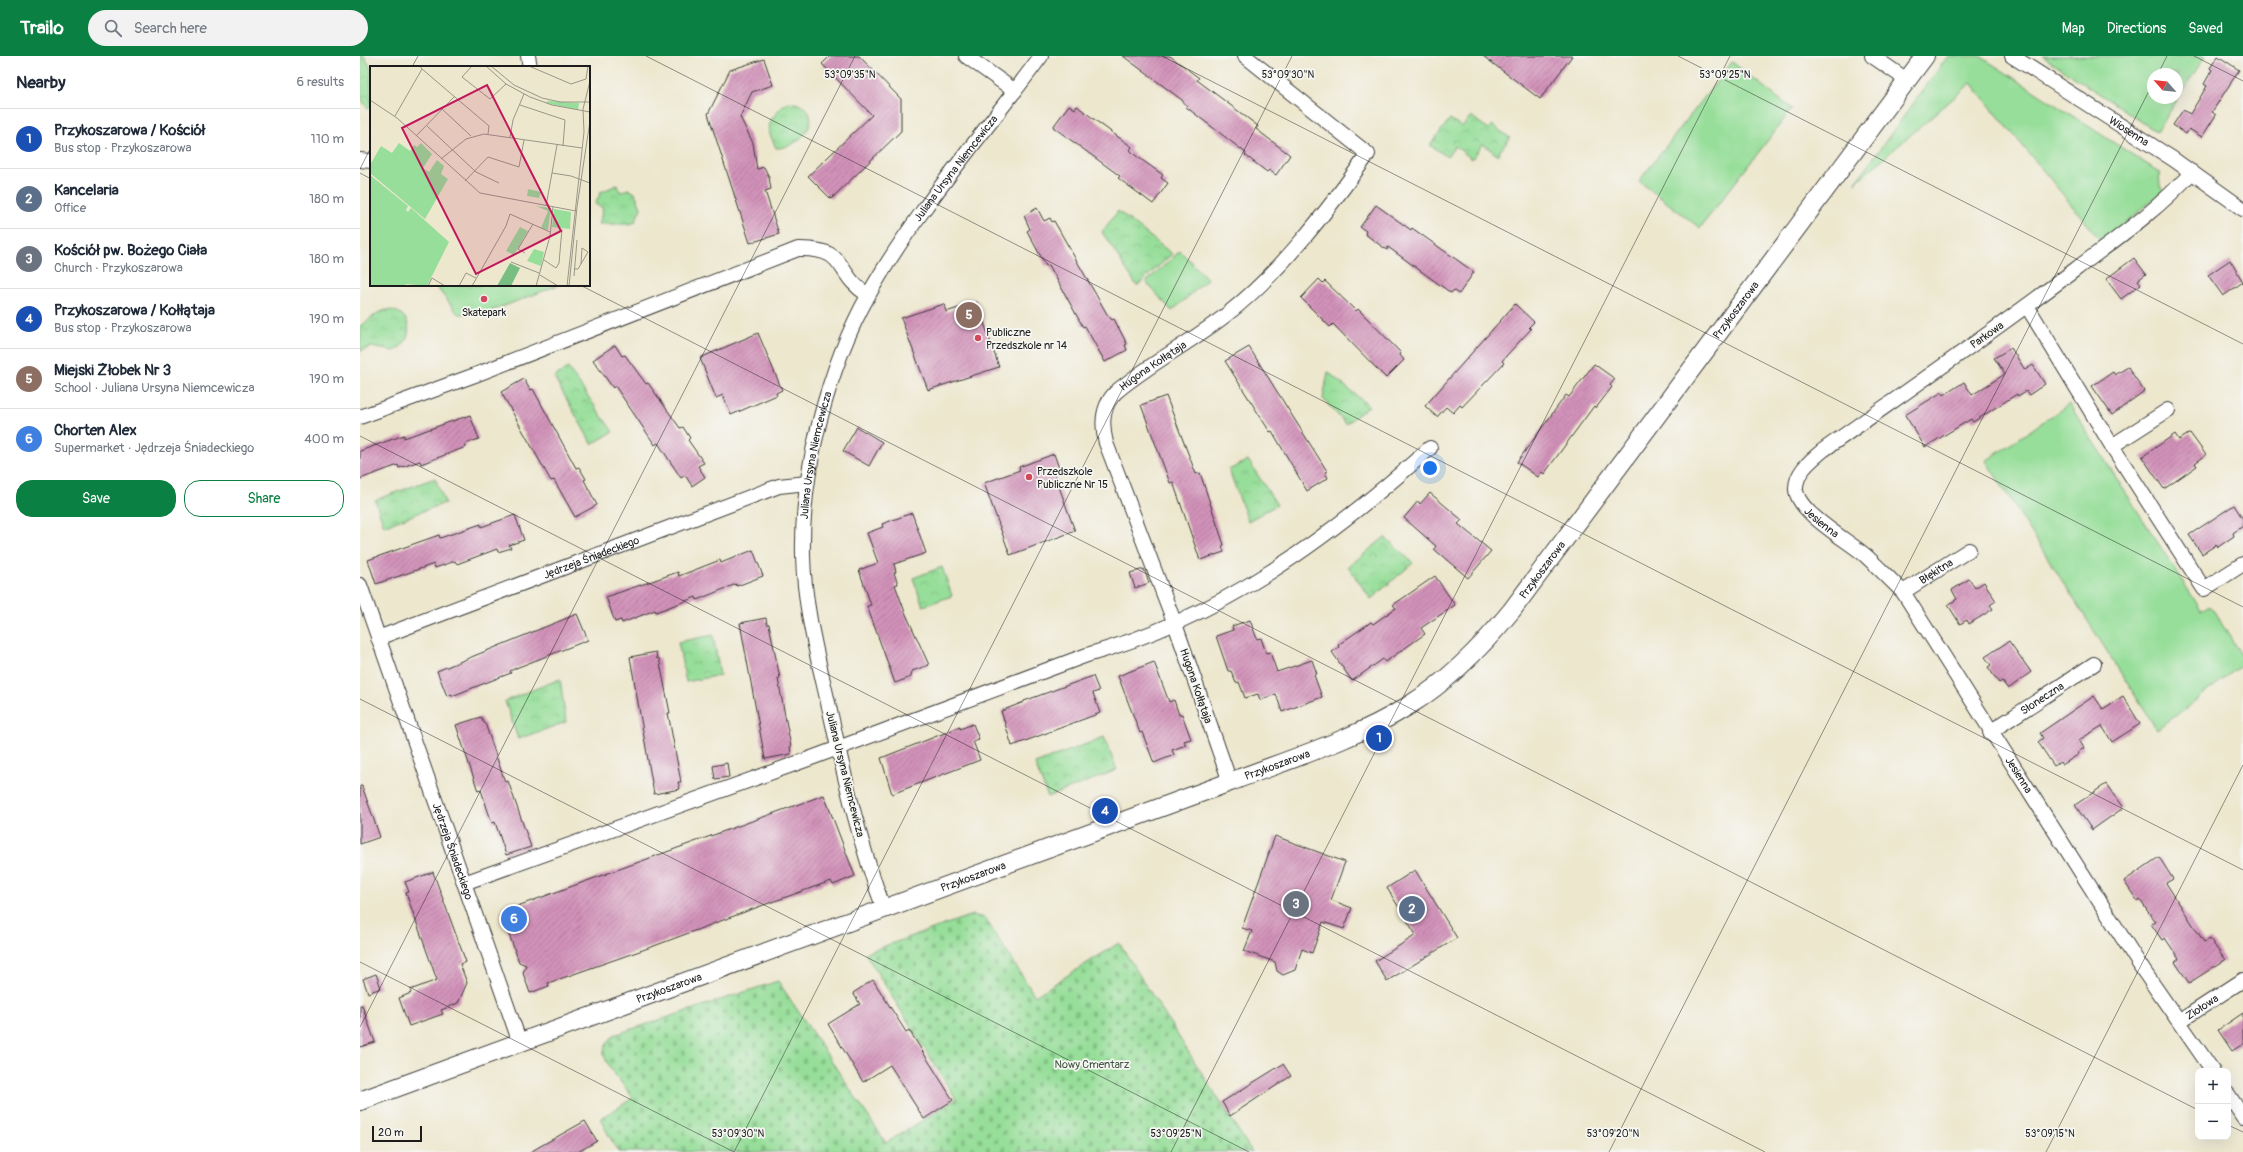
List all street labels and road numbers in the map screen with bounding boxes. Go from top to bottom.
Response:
street label: Juliana Ursyna Niemcewicza [911,112,1000,224]
street label: Wiosenna [2107,113,2152,149]
street label: Przykoszarowa [1710,279,1761,341]
street label: Parkowa [1968,319,2006,351]
street label: Hugona Kołłątaja [1117,338,1189,393]
street label: Juliana Ursyna Niemcewicza [797,390,834,520]
street label: Jesienna [1802,504,1841,540]
street label: Jędrzeja Śniadeckiego [541,533,641,581]
street label: Przykoszarowa [1516,538,1568,601]
street label: Błękitna [1917,556,1955,587]
street label: Hugona Kołłątaja [1177,647,1215,725]
street label: Słoneczna [2018,679,2066,717]
street label: Juliana Ursyna Niemcewicza [823,709,867,839]
street label: Przykoszarowa [1243,747,1312,782]
street label: Jesienna [2003,754,2035,795]
street label: Jędrzeja Śniadeckiego [430,801,476,901]
street label: Przykoszarowa [939,858,1008,894]
street label: Przykoszarowa [634,970,703,1006]
street label: Ziołowa [2183,991,2221,1022]

